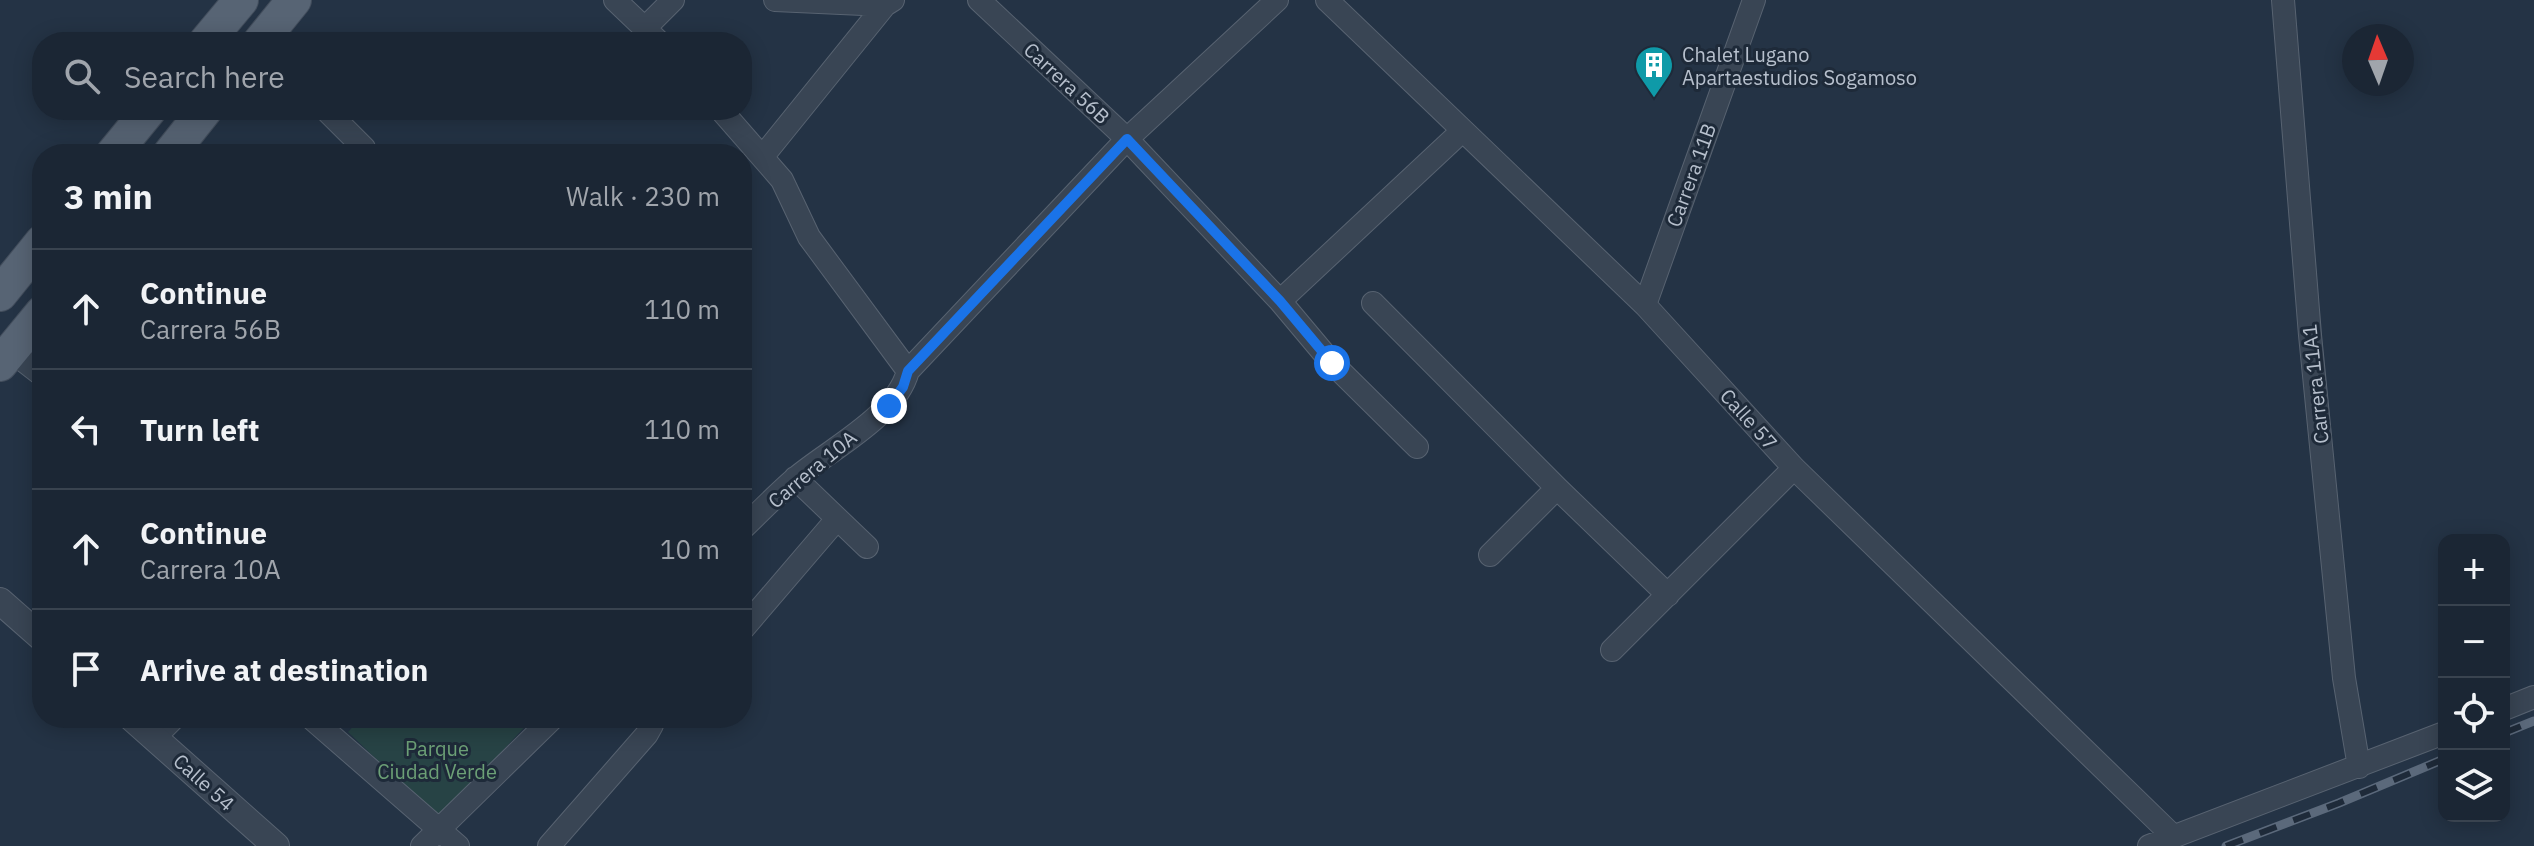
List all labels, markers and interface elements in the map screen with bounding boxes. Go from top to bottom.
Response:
north arrow [2342,24,2414,96]
search box [32,32,752,120]
street label: Carrera 56B [1018,36,1116,130]
place label: Chalet Lugano Apartaestudios Sogamoso [1682,41,1917,91]
building icon: Chalet Lugano Apartaestudios Sogamoso [1633,44,1675,99]
icon: search [60,54,104,98]
text: Search here [124,57,285,96]
street label: Carrera 11B [1660,119,1722,231]
text: 3 min [64,174,153,218]
text: Walk · 230 m [566,179,720,213]
text: Continue [140,273,267,312]
icon: ahead [64,287,108,331]
text: 110 m [644,292,720,326]
text: Carrera 56B [140,312,281,346]
street label: Carrera 11A1 [2295,323,2335,445]
route start [1314,345,1350,381]
street label: Calle 57 [1714,383,1784,455]
route end [871,388,907,424]
icon: left [64,407,108,451]
text: Turn left [140,410,259,449]
text: 110 m [644,412,720,446]
street label: Carrera 10A [762,424,862,514]
text: Continue [140,513,267,552]
icon: ahead [64,527,108,571]
text: 10 m [660,532,720,566]
map controls [2438,534,2510,822]
button: + [2438,534,2510,606]
text: Carrera 10A [140,552,281,586]
button: − [2438,606,2510,678]
icon: arrive [64,647,108,691]
text: Arrive at destination [140,650,428,689]
button: locate [2438,678,2510,750]
park label: Parque Ciudad Verde [377,735,497,785]
street label: Calle 54 [168,747,240,817]
button: layers [2438,750,2510,822]

